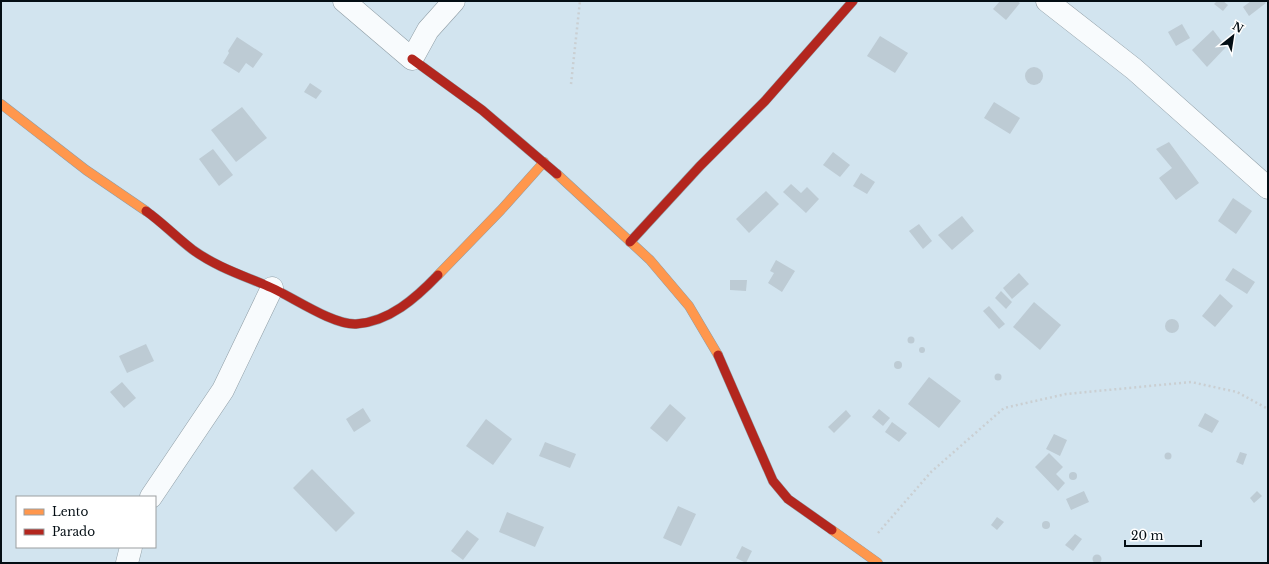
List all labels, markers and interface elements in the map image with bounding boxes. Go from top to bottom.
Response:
north arrow [1213,16,1253,56]
text: N [1230,19,1247,36]
legend [16,496,156,548]
text: Lento [52,504,88,519]
scale bar [1125,522,1201,548]
text: Parado [52,524,95,539]
text: 20 m [1131,528,1163,543]

